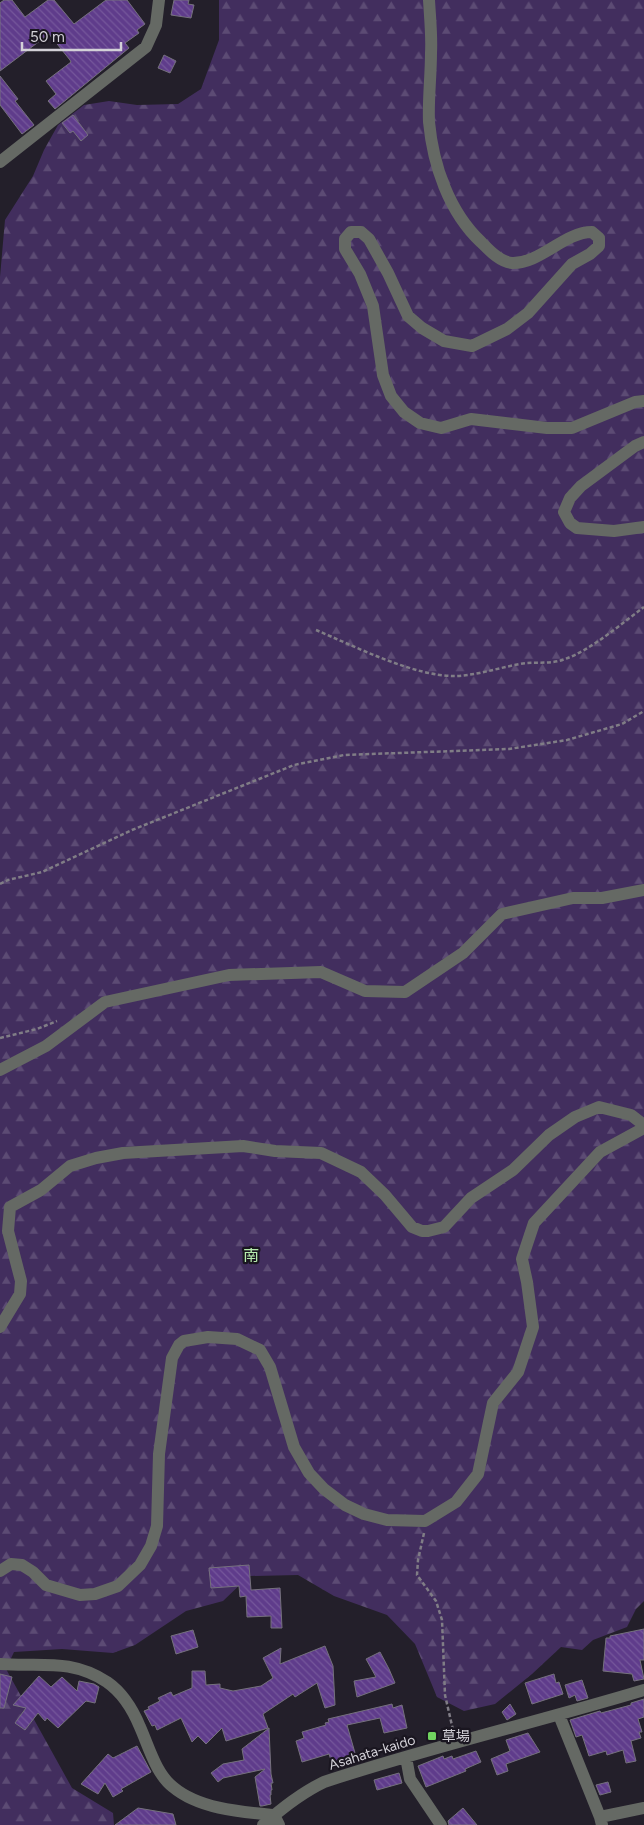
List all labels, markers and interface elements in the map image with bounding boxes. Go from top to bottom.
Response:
scale bar [22,20,121,52]
text: 50 m [30,28,65,46]
district label: 南 [243,1246,259,1265]
place label: 草場 [442,1728,470,1745]
marker: 草場 [426,1730,438,1742]
street label: Asahata-kaido [327,1731,418,1774]

